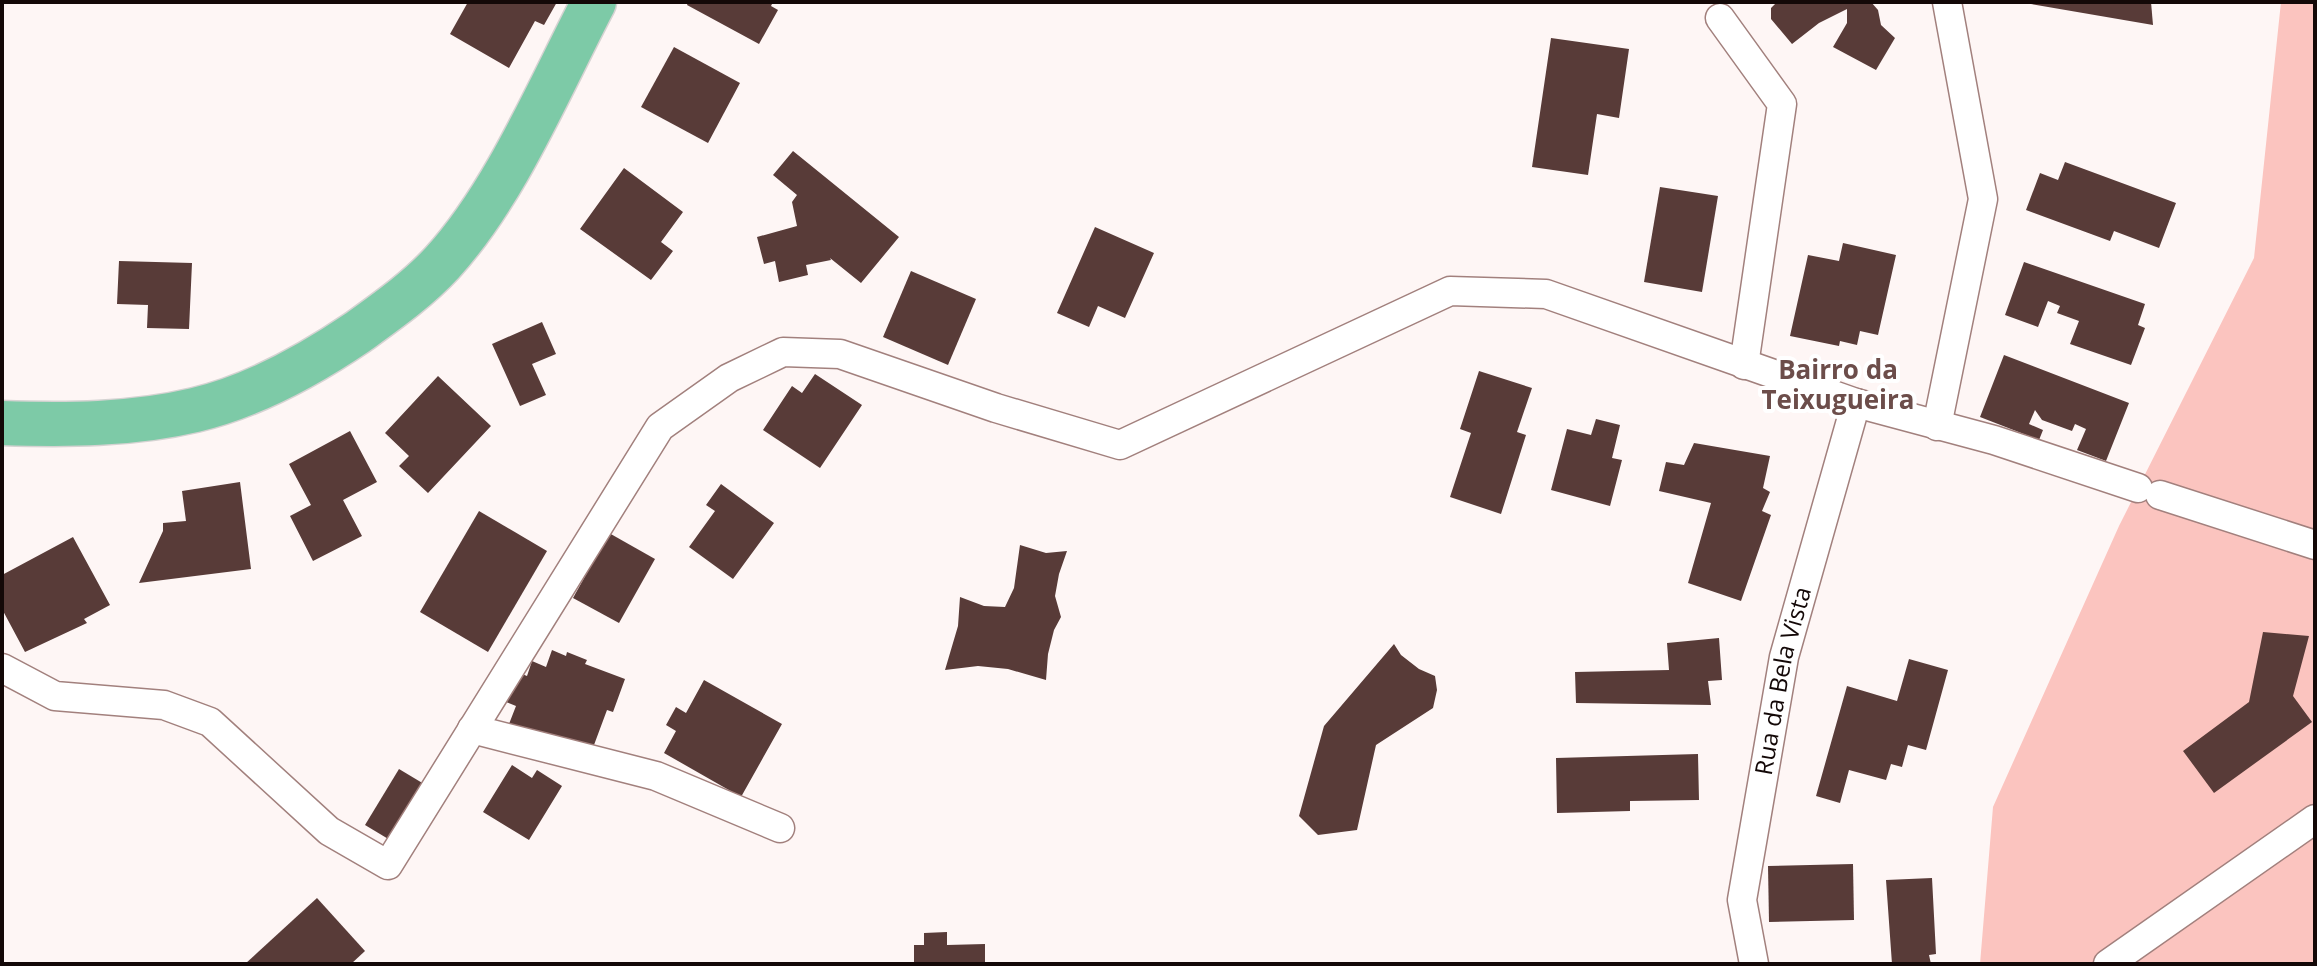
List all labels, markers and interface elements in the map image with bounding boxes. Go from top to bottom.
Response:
district label: Bairro da Teixugueira [1761,351,1915,417]
street label: Rua da Bela Vista [1746,583,1818,777]

